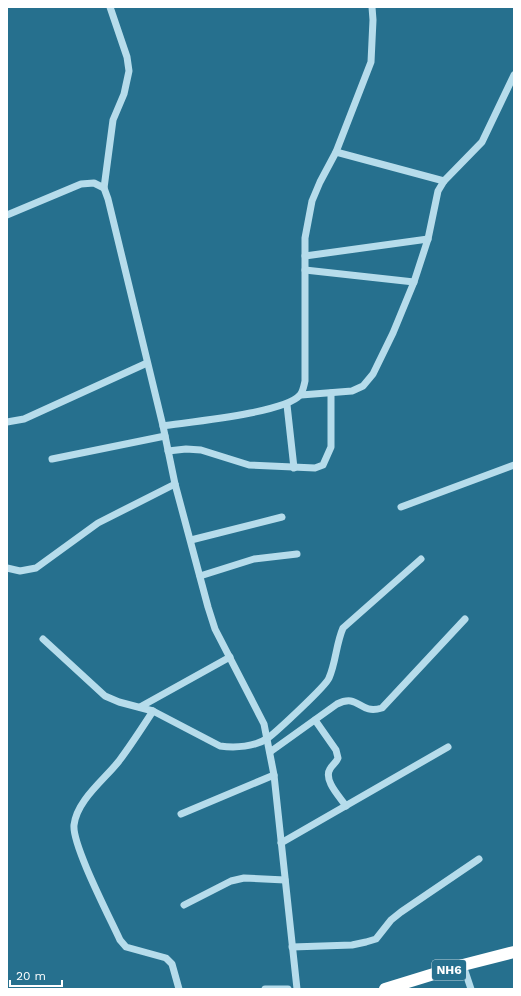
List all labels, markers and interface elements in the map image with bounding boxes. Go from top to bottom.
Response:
road number: NH6 [432,960,466,980]
scale bar [10,962,62,988]
text: 20 m [16,969,46,983]

